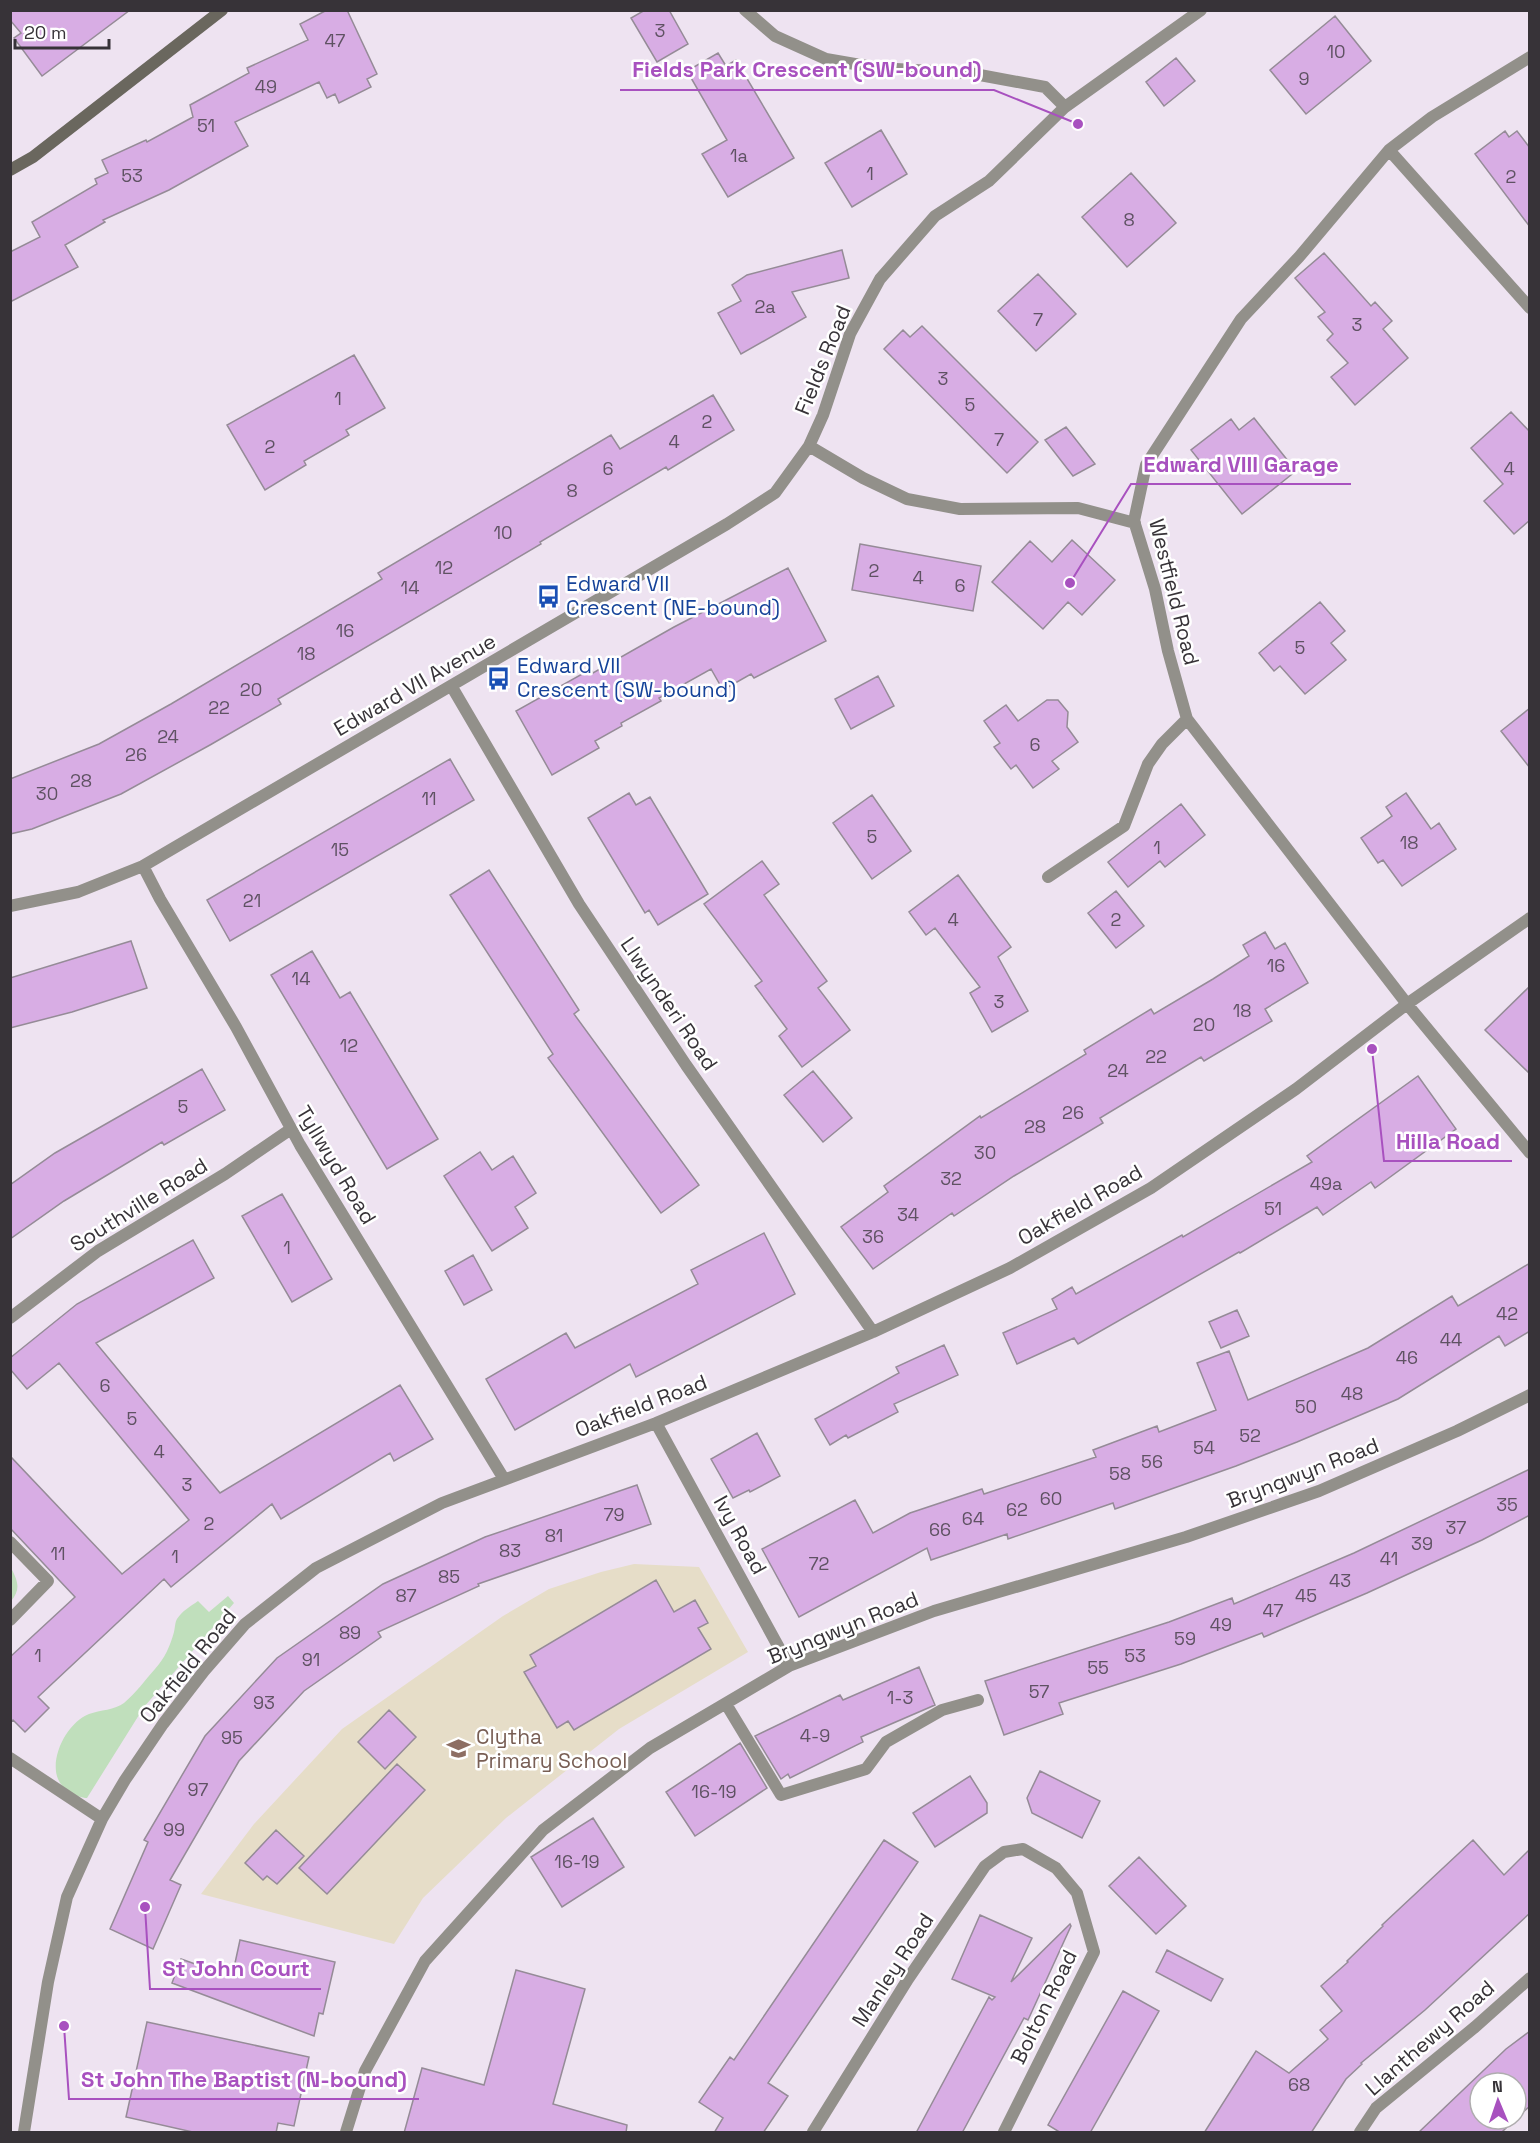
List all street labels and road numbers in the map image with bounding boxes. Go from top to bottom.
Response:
street label: Fields Road [788,301,857,418]
street label: Westfield Road [1143,516,1206,668]
street label: Edward VII Avenue [329,627,501,742]
street label: Llwynderi Road [615,932,724,1076]
street label: Tyllwyd Road [290,1100,383,1229]
street label: Southville Road [65,1152,212,1258]
street label: Oakfield Road [1013,1158,1147,1251]
street label: Oakfield Road [571,1368,711,1443]
street label: Bryngwyn Road [1223,1431,1383,1514]
street label: Ivy Road [708,1490,773,1579]
street label: Bryngwyn Road [763,1585,922,1670]
street label: Oakfield Road [133,1603,242,1728]
street label: Manley Road [846,1908,939,2032]
street label: Bolton Road [1004,1945,1083,2068]
street label: Llanthewy Road [1359,1974,1500,2101]

